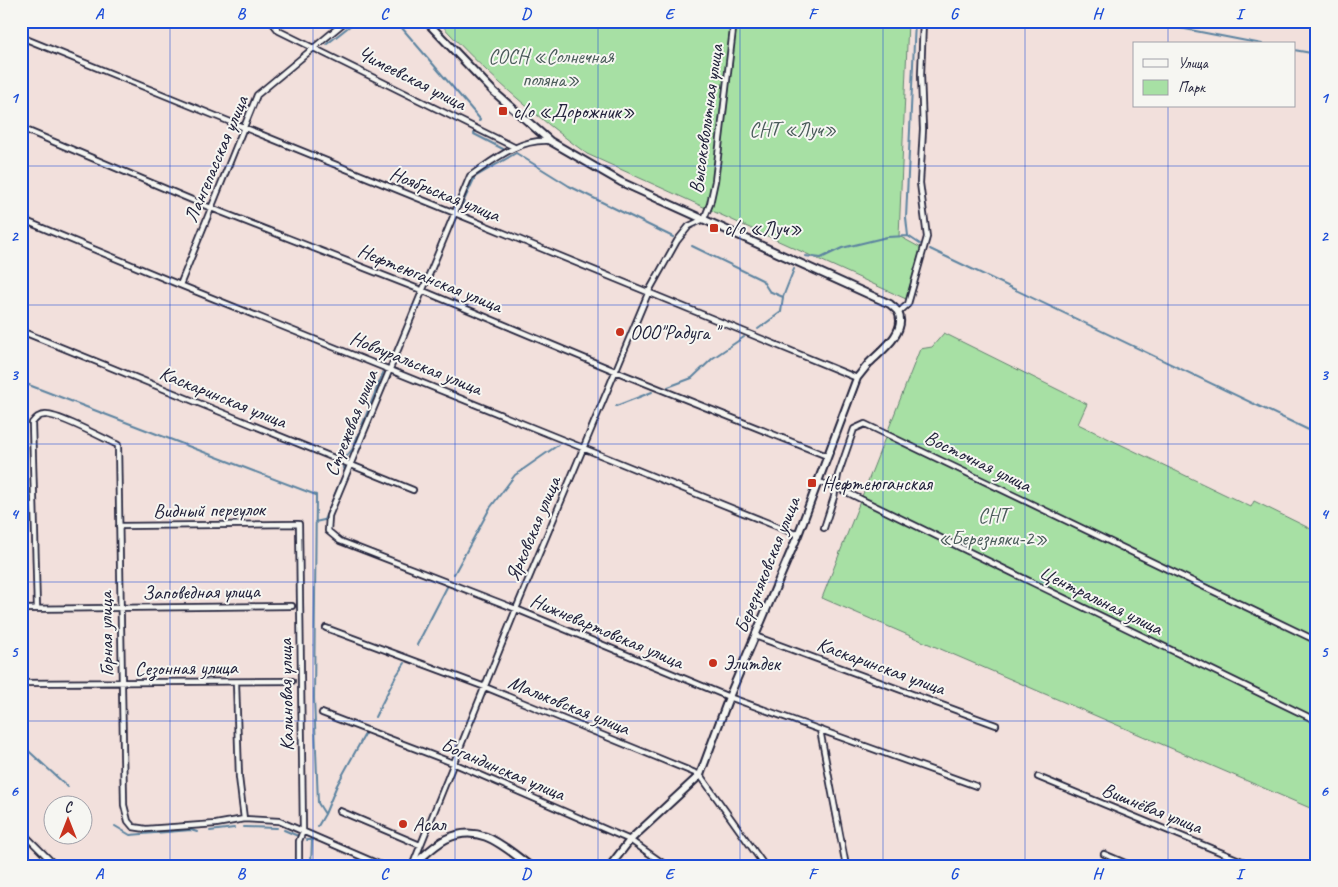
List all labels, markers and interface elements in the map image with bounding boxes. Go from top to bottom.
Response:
text: A [95,4,105,24]
text: B [237,4,247,24]
text: C [380,4,390,24]
text: D [521,4,532,24]
text: E [665,4,676,24]
text: F [808,4,819,24]
text: G [950,4,960,24]
text: H [1092,4,1104,24]
text: I [1236,4,1246,24]
street label: Чимеевская улица [354,40,472,117]
street label: Высоковольтная улица [683,41,729,195]
legend [1133,42,1296,108]
park label: СОСН «Солнечная поляна» [488,44,615,92]
text: Улица [1178,54,1209,73]
text: Парк [1178,78,1206,97]
text: 1 [10,88,19,108]
text: 1 [1320,88,1329,108]
street label: Лангепасская улица [178,90,255,226]
place label: с/о «Дорожник» [513,99,635,124]
marker: с/о «Дорожник» [497,105,509,117]
park label: СНТ «Луч» [749,117,837,142]
street label: Ноябрьская улица [386,161,505,228]
place label: с/о «Луч» [724,216,802,241]
marker: с/о «Луч» [708,222,720,234]
text: 2 [10,226,19,246]
text: 2 [1320,226,1329,246]
street label: Нефтеюганская улица [354,238,507,319]
place label: ООО"Радуга " [630,320,723,345]
street label: Новоуральская улица [346,325,487,401]
marker: ООО"Радуга " [614,326,626,338]
street label: Каскаринская улица [156,360,292,434]
text: 3 [10,365,19,385]
street label: Стрежевая улица [318,365,384,480]
text: 3 [1320,365,1329,385]
street label: Восточная улица [921,424,1037,498]
street label: Ярковская улица [500,471,567,585]
place label: Нефтеюганская [822,471,934,496]
marker: Нефтеюганская [806,477,818,489]
street label: Березняковская улица [728,492,806,637]
street label: Видный переулок [153,496,267,523]
park label: СНТ «Березняки-2» [938,503,1048,551]
text: 4 [10,504,19,524]
text: 4 [1320,504,1329,524]
street label: Центральная улица [1035,559,1168,641]
street label: Заповедная улица [142,578,262,606]
street label: Нижневартовская улица [527,588,689,675]
street label: Горная улица [93,590,119,677]
street label: Каскаринская улица [814,631,950,701]
street label: Калиновая улица [272,637,299,751]
text: 5 [11,642,20,662]
text: 5 [1321,642,1330,662]
place label: Элитдек [723,651,781,676]
street label: Сезонная улица [134,655,239,682]
marker: Элитдек [707,657,719,669]
street label: Мальковская улица [505,669,634,741]
street label: Богандинская улица [437,732,570,807]
street label: Вишнёвая улица [1098,777,1208,840]
text: 6 [10,781,19,801]
text: 6 [1320,781,1329,801]
north arrow [42,794,92,844]
text: С [65,799,74,816]
place label: Асал [413,812,447,837]
marker: Асал [397,818,409,830]
text: A [95,864,105,884]
text: B [237,864,247,884]
text: C [380,864,390,884]
text: D [521,864,532,884]
text: E [665,864,676,884]
text: F [808,864,819,884]
text: G [950,864,960,884]
text: H [1092,864,1104,884]
text: I [1236,864,1246,884]

